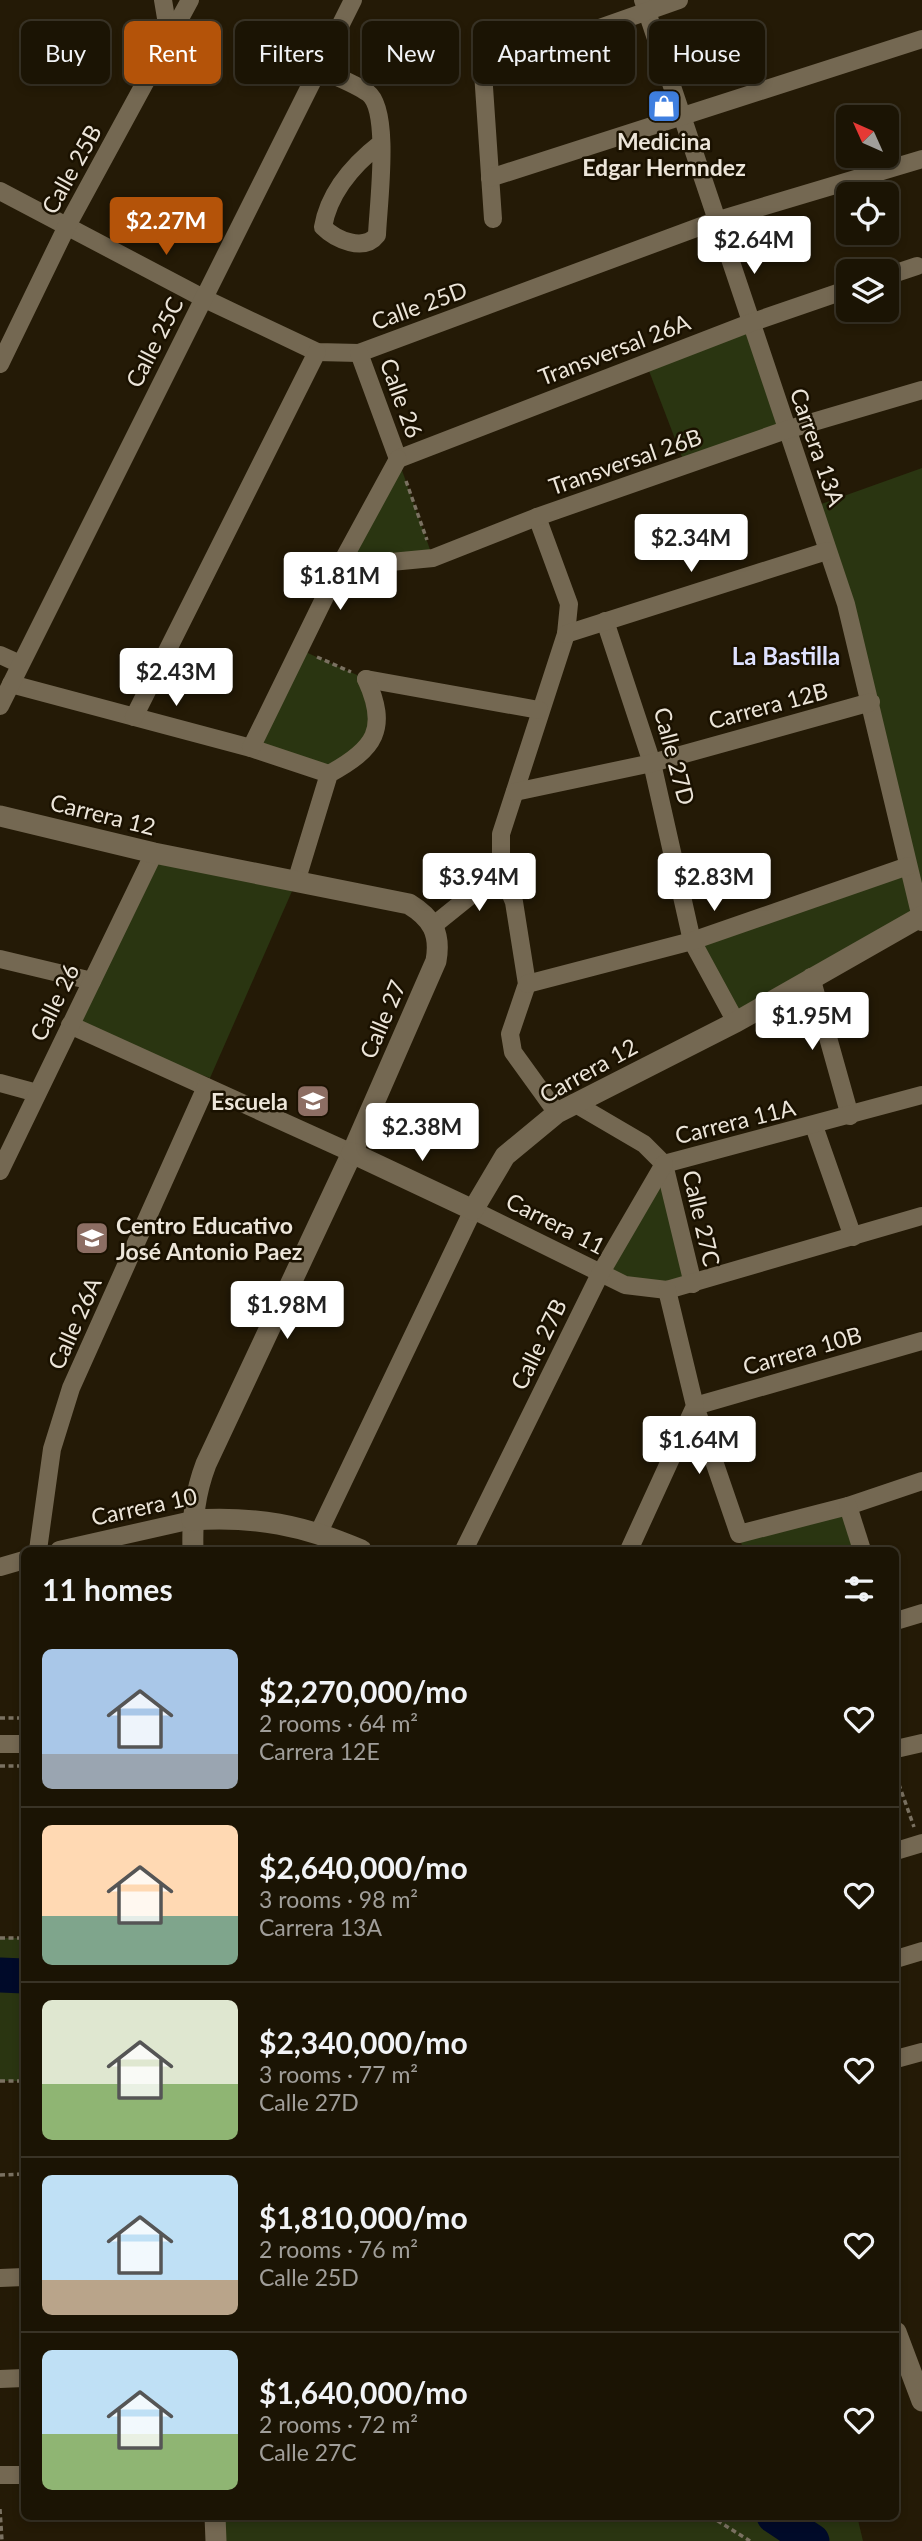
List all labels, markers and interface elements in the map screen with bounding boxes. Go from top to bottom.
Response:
chip: Buy [21,21,110,84]
chip: Rent [124,21,221,84]
chip: Filters [235,21,348,84]
chip: New [362,21,459,84]
chip: Apartment [473,21,635,84]
chip: House [649,21,765,84]
shop icon: Medicina Edgar Hernndez [645,87,683,125]
north arrow [836,105,900,168]
map controls [836,105,899,322]
street label: Calle 25B [35,120,107,218]
place label: Medicina Edgar Hernndez [582,127,746,181]
button: locate [836,182,899,245]
pin: $2.27M [109,198,223,257]
text: $2.27M [126,206,206,234]
pin: $2.64M [697,216,811,276]
text: $2.64M [714,225,794,253]
button: layers [836,259,899,322]
street label: Calle 25D [367,275,471,335]
street label: Calle 25C [119,292,189,392]
street label: Transversal 26A [534,307,694,391]
street label: Calle 26 [375,355,429,441]
street label: Carrera 13A [785,384,851,510]
street label: Transversal 26B [545,422,705,500]
pin: $2.34M [634,514,748,574]
text: $2.34M [651,523,731,551]
pin: $1.81M [283,552,397,612]
text: $1.81M [300,561,380,589]
district label: La Bastilla [732,641,840,670]
pin: $2.43M [119,648,233,708]
text: $2.43M [136,657,216,685]
street label: Carrera 12B [705,676,831,734]
street label: Calle 27D [649,704,701,808]
street label: Carrera 12 [48,787,158,841]
pin: $3.94M [422,853,536,913]
pin: $2.83M [657,853,771,913]
text: $3.94M [439,862,519,890]
text: $2.83M [674,862,754,890]
street label: Calle 26 [23,959,85,1045]
street label: Calle 27 [353,976,411,1062]
pin: $1.95M [755,992,869,1052]
text: $1.95M [772,1001,852,1029]
street label: Carrera 12 [534,1032,642,1108]
school or university icon: Escuela [294,1082,332,1120]
place label: Escuela [211,1087,288,1115]
street label: Carrera 11A [672,1092,798,1149]
pin: $2.38M [365,1104,479,1163]
text: $2.38M [382,1112,462,1140]
street label: Calle 27C [677,1167,727,1269]
street label: Carrera 11 [502,1186,610,1260]
place label: Centro Educativo José Antonio Paez [116,1211,302,1265]
school or university icon: Centro Educativo José Antonio Paez [73,1219,111,1257]
street label: Calle 26A [41,1272,107,1373]
pin: $1.98M [230,1282,344,1341]
text: $1.98M [247,1290,327,1318]
street label: Calle 27B [504,1294,572,1394]
street label: Carrera 10B [739,1320,865,1380]
pin: $1.64M [642,1416,756,1476]
text: $1.64M [659,1425,739,1453]
street label: Carrera 10 [89,1481,199,1531]
icon: filters [840,1570,878,1608]
text: 11 homes [42,1571,173,1607]
text: $2,270,000/mo [259,1673,468,1709]
icon: home [98,1677,182,1761]
icon: heart [840,1700,878,1738]
text: 2 rooms · 64 m² [259,1709,418,1737]
text: Carrera 12E [259,1737,380,1765]
text: $2,640,000/mo [259,1849,468,1885]
icon: home [98,1853,182,1937]
icon: heart [840,1876,878,1914]
text: 3 rooms · 98 m² [259,1885,418,1913]
text: Carrera 13A [259,1913,382,1941]
text: $2,340,000/mo [259,2024,468,2060]
icon: home [98,2028,182,2112]
icon: heart [840,2051,878,2089]
text: 3 rooms · 77 m² [259,2060,418,2088]
text: Calle 27D [259,2088,359,2116]
text: $1,810,000/mo [259,2199,468,2235]
icon: home [98,2203,182,2287]
icon: heart [840,2226,878,2264]
text: 2 rooms · 76 m² [259,2235,418,2263]
text: Calle 25D [259,2263,359,2291]
text: $1,640,000/mo [259,2374,468,2410]
icon: home [98,2378,182,2462]
icon: heart [840,2401,878,2439]
text: 2 rooms · 72 m² [259,2410,418,2438]
text: Calle 27C [259,2438,357,2466]

